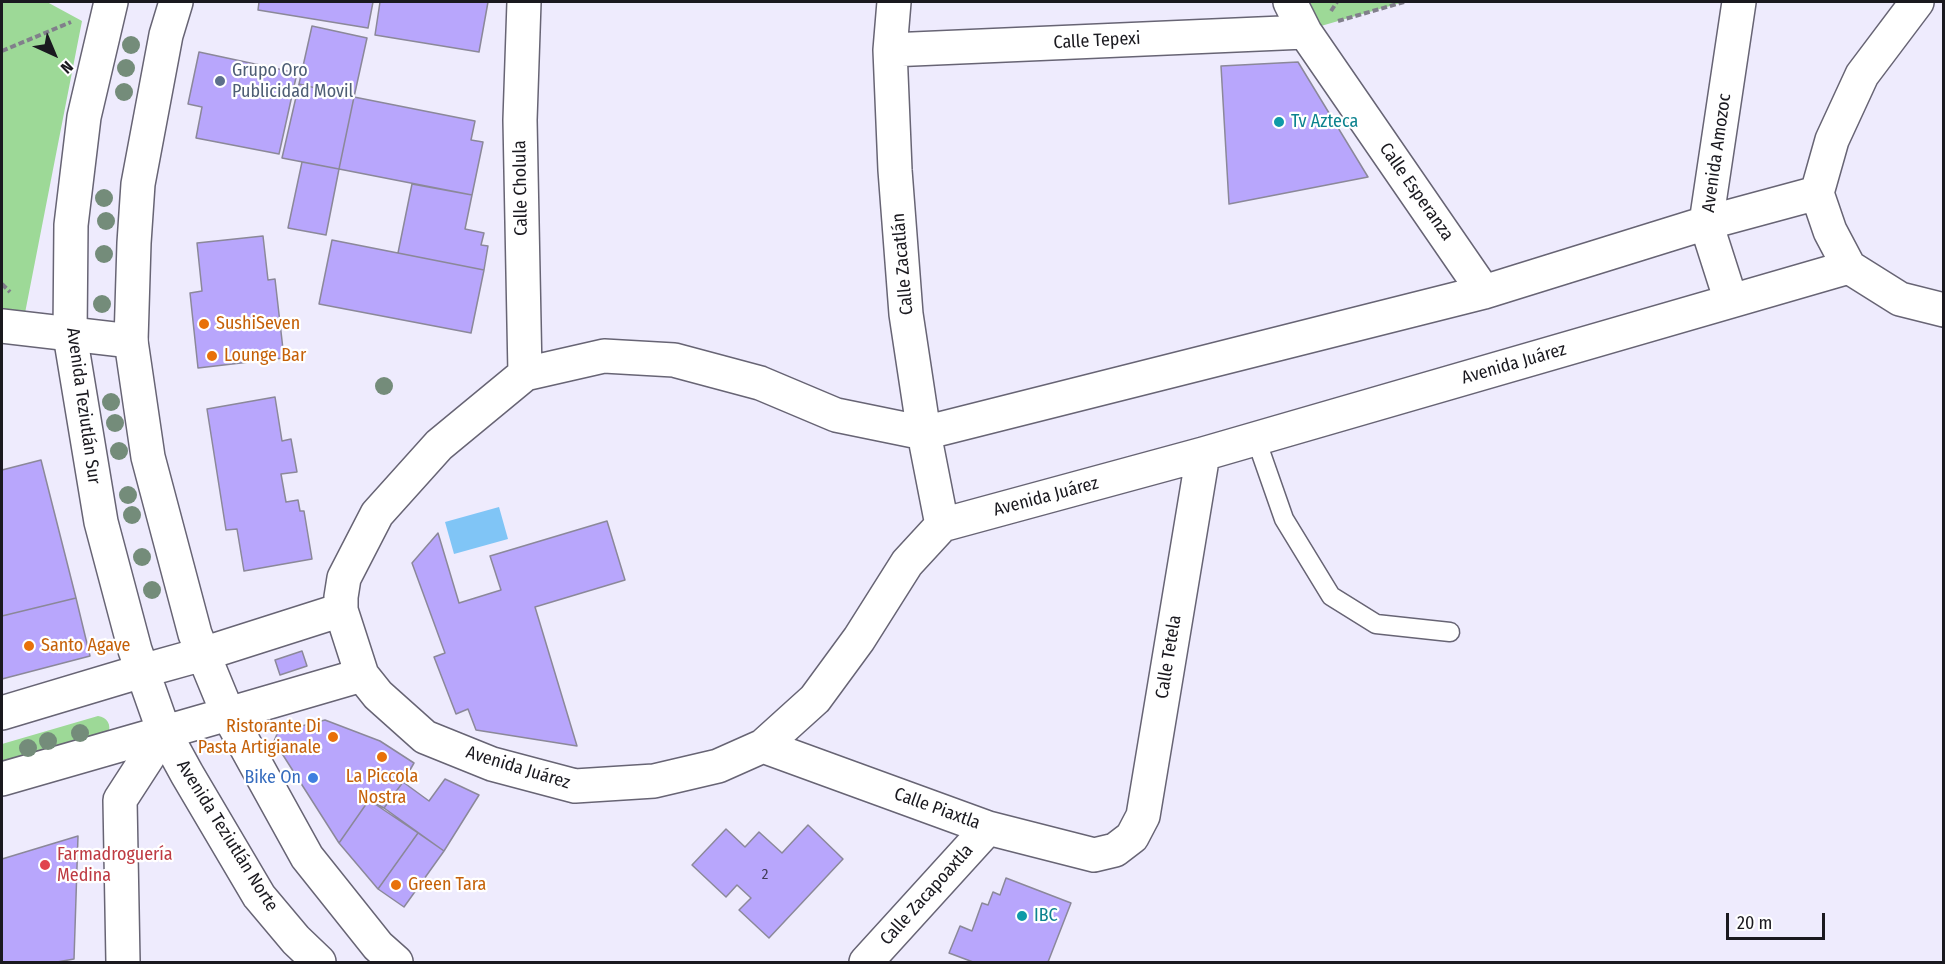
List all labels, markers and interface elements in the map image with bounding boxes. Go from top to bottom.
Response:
north arrow [24,24,84,84]
street label: Calle Tepexi [1053,28,1141,54]
text: N [57,57,77,77]
place label: Grupo Oro Publicidad Movil [232,60,353,103]
marker: Grupo Oro Publicidad Movil [213,74,227,88]
street label: Avenida Amozoc [1698,92,1736,214]
place label: Tv Azteca [1291,111,1358,133]
marker: Tv Azteca [1272,115,1286,129]
street label: Calle Esperanza [1374,139,1458,245]
street label: Calle Cholula [509,140,533,236]
street label: Calle Zacatlán [888,212,918,316]
place label: SushiSeven [216,313,300,335]
marker: SushiSeven [197,317,211,331]
street label: Avenida Teziutlán Sur [61,326,105,486]
street label: Avenida Juárez [1459,339,1569,389]
place label: Lounge Bar [224,345,306,367]
marker: Lounge Bar [205,349,219,363]
street label: Avenida Juárez [991,473,1101,521]
street label: Calle Tetela [1152,614,1186,700]
place label: Santo Agave [41,635,131,657]
marker: Santo Agave [22,639,36,653]
place label: Ristorante Di Pasta Artigianale [198,716,321,758]
marker: Ristorante Di Pasta Artigianale [326,730,340,744]
street label: Avenida Juárez [463,742,573,794]
marker: La Piccola Nostra [375,750,389,764]
street label: Avenida Teziutlán Norte [172,756,282,916]
place label: La Piccola Nostra [346,766,418,808]
place label: Bike On [244,767,301,789]
marker: Bike On [306,771,320,785]
street label: Calle Piaxtla [891,783,983,835]
street label: Calle Zacapoaxtla [876,840,978,950]
place label: Farmadroguería Medina [57,844,173,886]
marker: Farmadroguería Medina [38,858,52,872]
house number: 2 [762,866,768,884]
place label: Green Tara [408,874,486,896]
marker: Green Tara [389,878,403,892]
scale bar [1729,901,1828,939]
place label: IBC [1034,905,1058,927]
marker: IBC [1015,909,1029,923]
text: 20 m [1737,912,1772,934]

